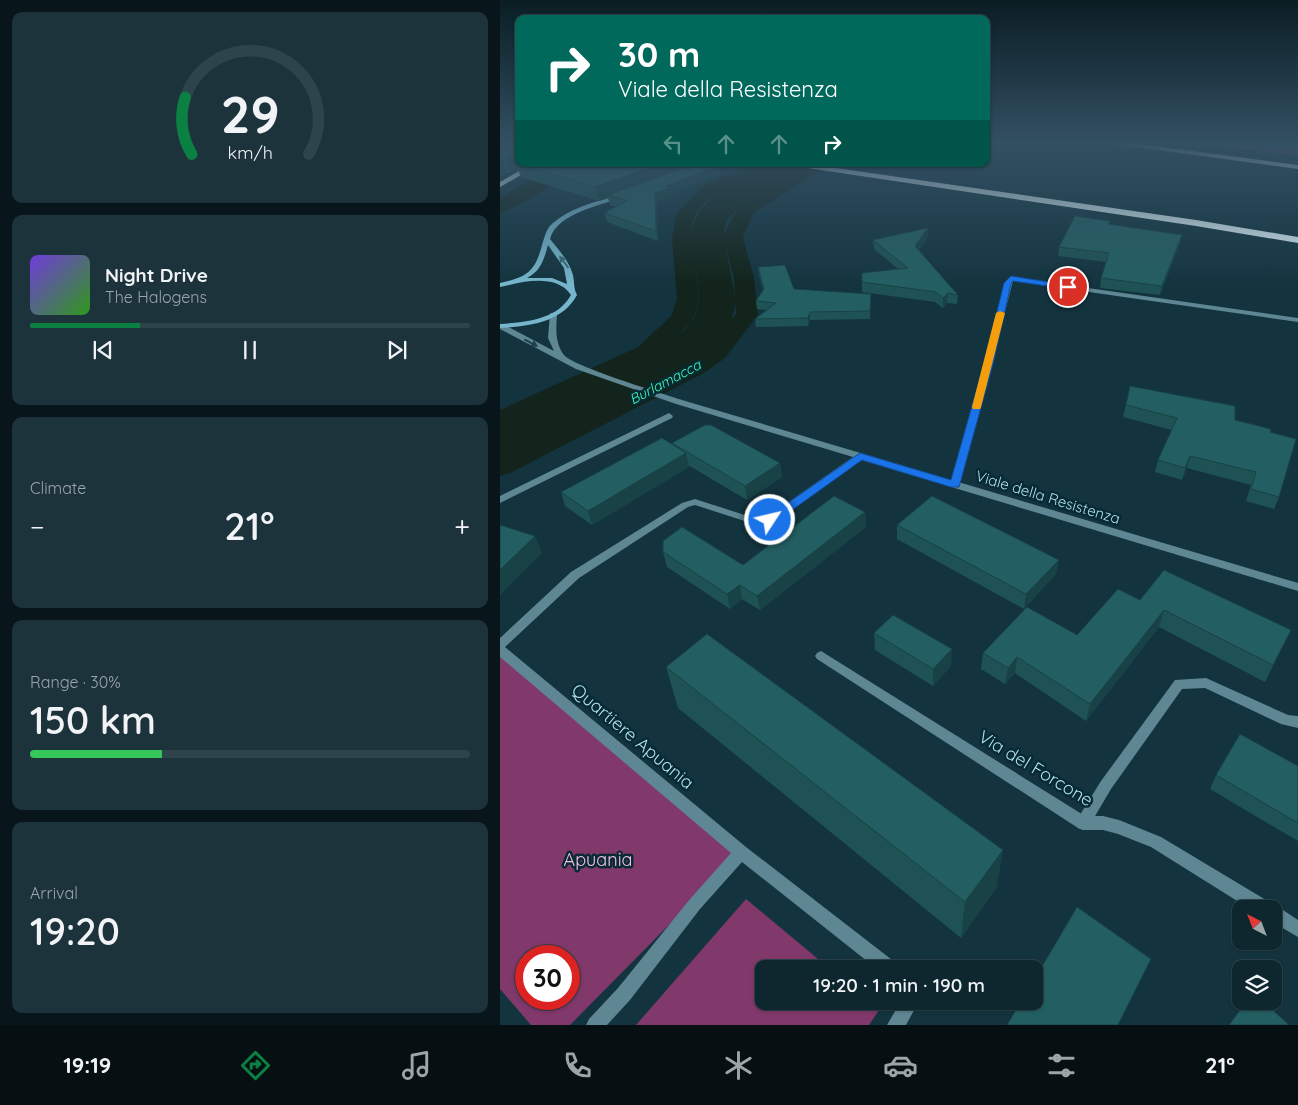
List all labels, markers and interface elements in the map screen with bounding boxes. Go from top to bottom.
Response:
text: 30 m [618,32,700,76]
icon: right [535,35,600,100]
text: Viale della Resistenza [618,75,838,103]
text: 29 [220,81,280,146]
icon: left [659,130,687,158]
icon: ahead [712,130,740,158]
icon: ahead [765,130,793,158]
icon: right [818,130,846,158]
text: km/h [227,141,273,163]
one-way arrow [559,255,569,269]
text: Night Drive [105,263,208,287]
pin [1047,266,1089,308]
icon: arrive [1054,273,1082,301]
text: The Halogens [105,287,207,307]
icon: previous [89,336,117,364]
icon: pause [236,336,264,364]
icon: next [383,336,411,364]
one-way arrow [524,339,538,347]
water label: Burlamacca [626,355,705,408]
street label: Viale della Resistenza [974,466,1122,528]
text: Climate [30,478,86,498]
position arrow [743,493,795,545]
text: 21° [224,502,274,550]
text: − [30,509,45,544]
text: + [454,509,470,544]
text: Range · 30% [30,672,121,692]
street label: Quartiere Apuania [567,678,699,794]
text: 150 km [30,696,156,744]
street label: Via del Forcone [974,725,1098,811]
park label: Apuania [564,848,632,871]
text: Arrival [30,883,78,903]
north arrow [1232,900,1282,950]
map controls [1232,900,1282,1010]
text: 19:20 [30,907,120,955]
speed limit sign: 30 [515,945,580,1010]
button: layers [1232,960,1282,1010]
text: 19:20 · 1 min · 190 m [813,973,985,997]
icon: directions [238,1048,273,1083]
icon: music [399,1048,434,1083]
icon: phone [560,1048,595,1083]
icon: climate [721,1048,756,1083]
icon: car [883,1048,918,1083]
icon: filters [1044,1048,1079,1083]
text: 19:19 [63,1051,111,1079]
text: 21° [1205,1051,1235,1079]

